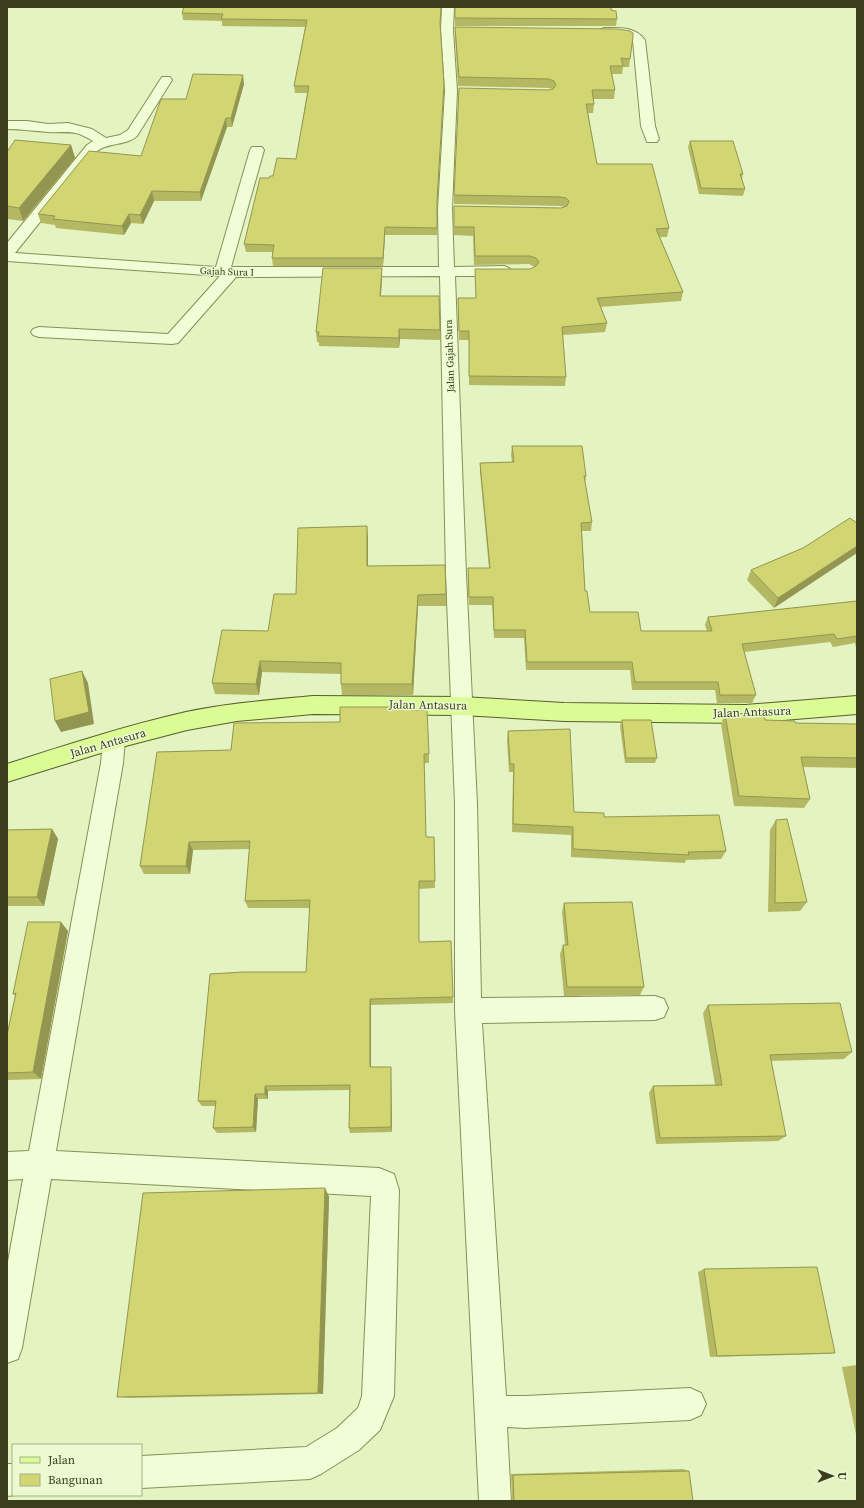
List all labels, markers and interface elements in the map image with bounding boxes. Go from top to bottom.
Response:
street label: Gajah Sura I [200,264,255,279]
street label: Jalan Gajah Sura [442,318,457,394]
street label: Jalan Antasura [388,696,468,714]
street label: Jalan Antasura [712,703,792,721]
street label: Jalan Antasura [67,724,149,762]
legend [12,1444,142,1496]
text: Jalan [47,1452,75,1468]
north arrow [812,1456,852,1496]
text: Bangunan [48,1472,103,1488]
text: U [834,1472,849,1480]

